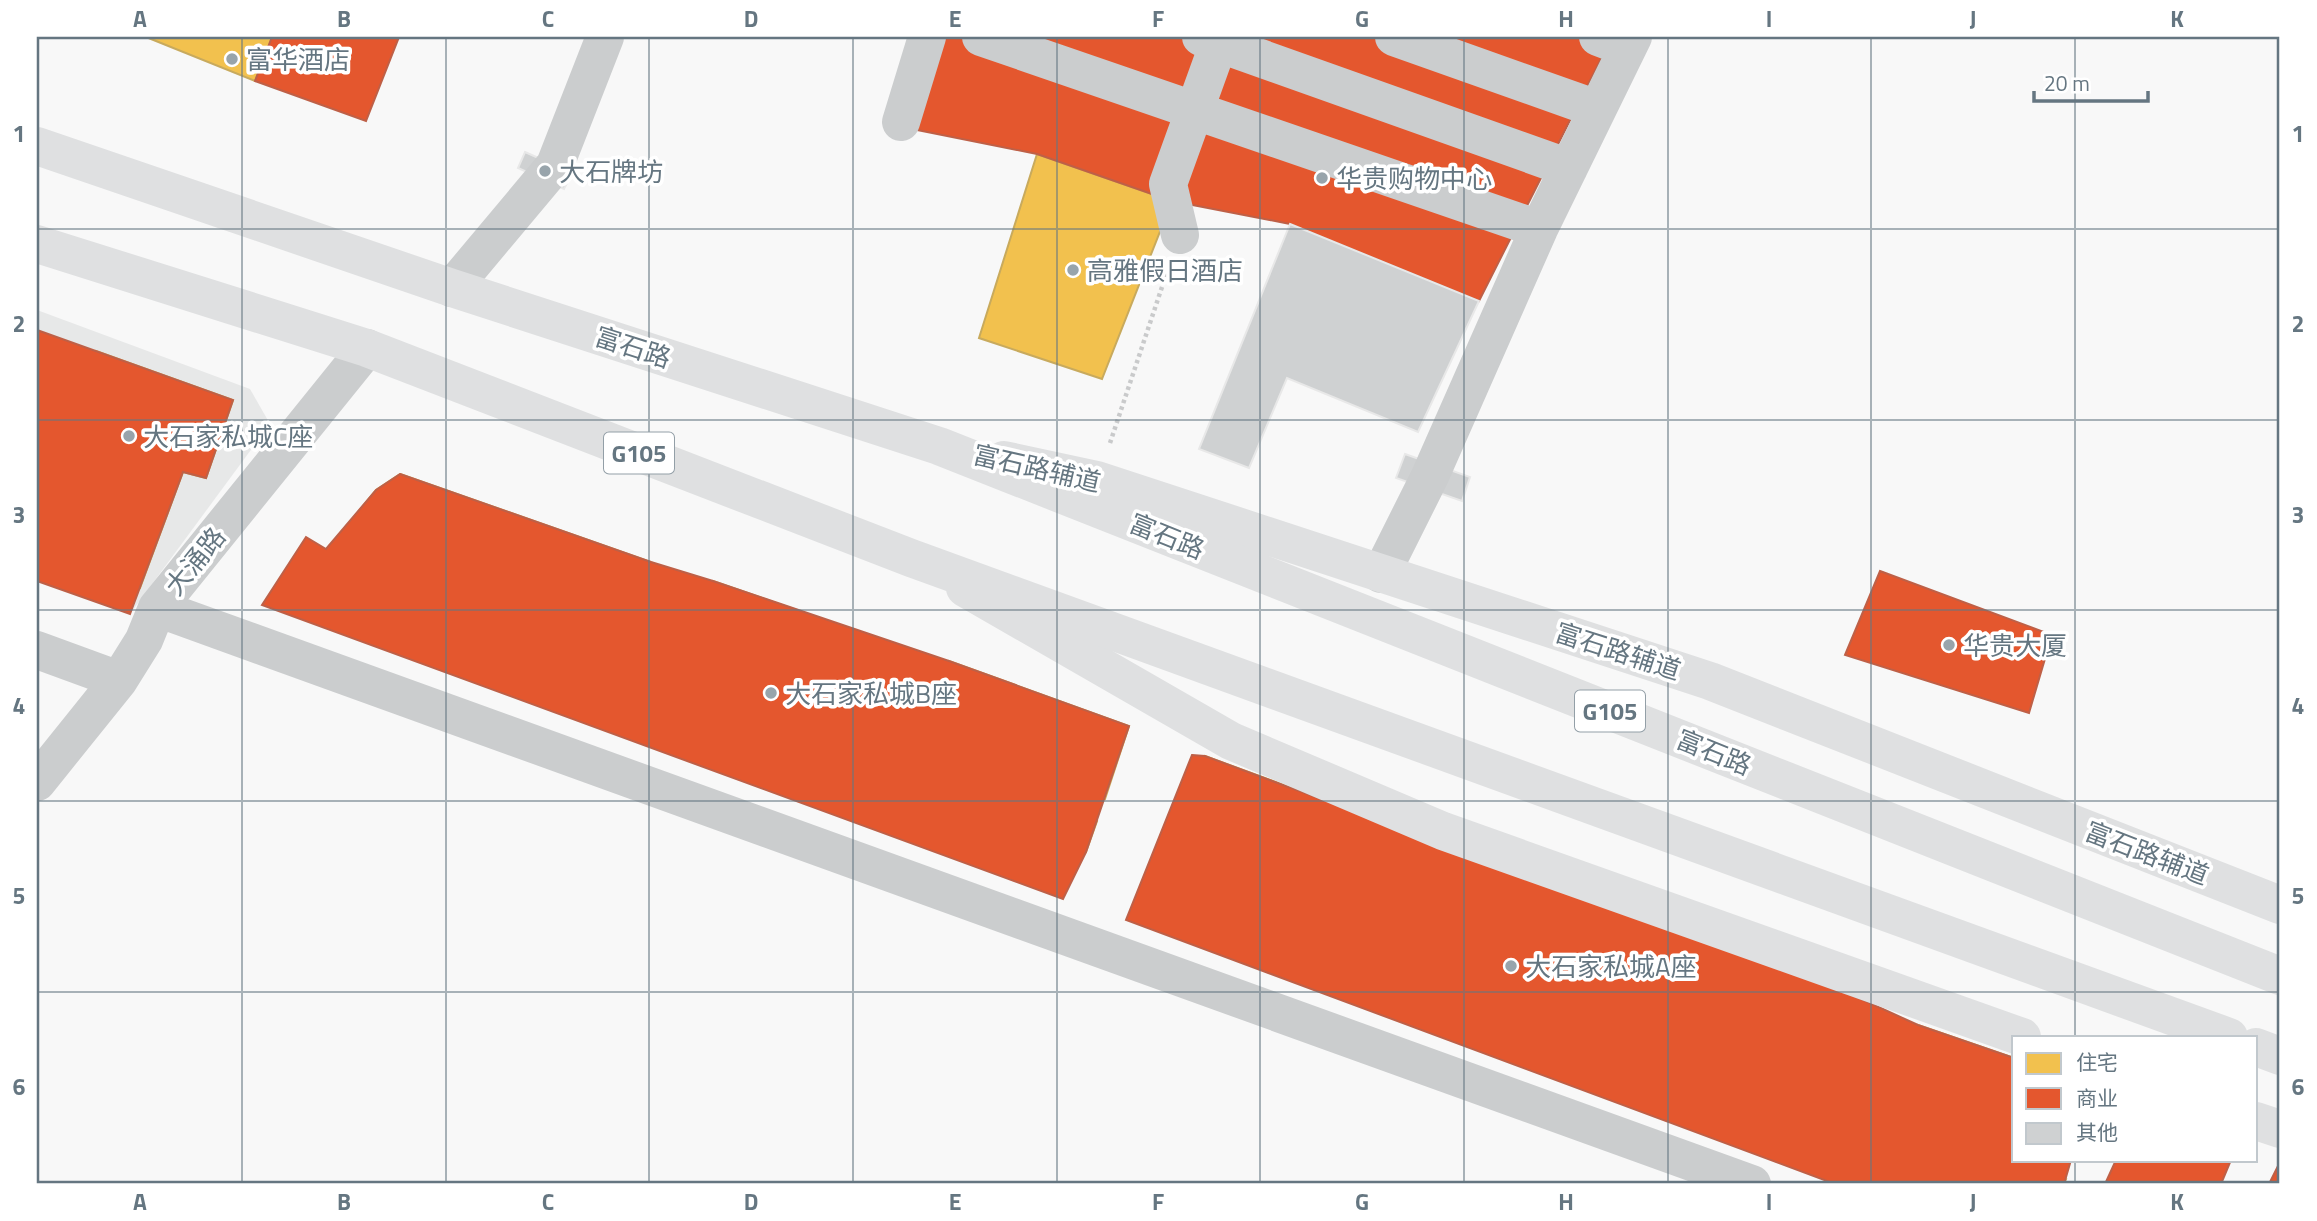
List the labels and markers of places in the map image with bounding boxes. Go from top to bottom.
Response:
place label: 富华酒店 [246,40,350,79]
marker: 富华酒店 [224,51,240,67]
place label: 大石牌坊 [559,152,663,191]
place label: 华贵购物中心 [1336,159,1492,198]
marker: 大石牌坊 [537,163,553,179]
marker: 华贵购物中心 [1314,170,1330,186]
place label: 高雅假日酒店 [1087,251,1243,290]
marker: 高雅假日酒店 [1065,262,1081,278]
place label: 大石家私城C座 [143,417,313,456]
marker: 大石家私城C座 [121,428,137,444]
place label: 华贵大厦 [1963,626,2067,665]
marker: 华贵大厦 [1941,637,1957,653]
place label: 大石家私城B座 [785,674,957,713]
marker: 大石家私城B座 [763,685,779,701]
place label: 大石家私城A座 [1525,947,1697,986]
marker: 大石家私城A座 [1503,958,1519,974]

